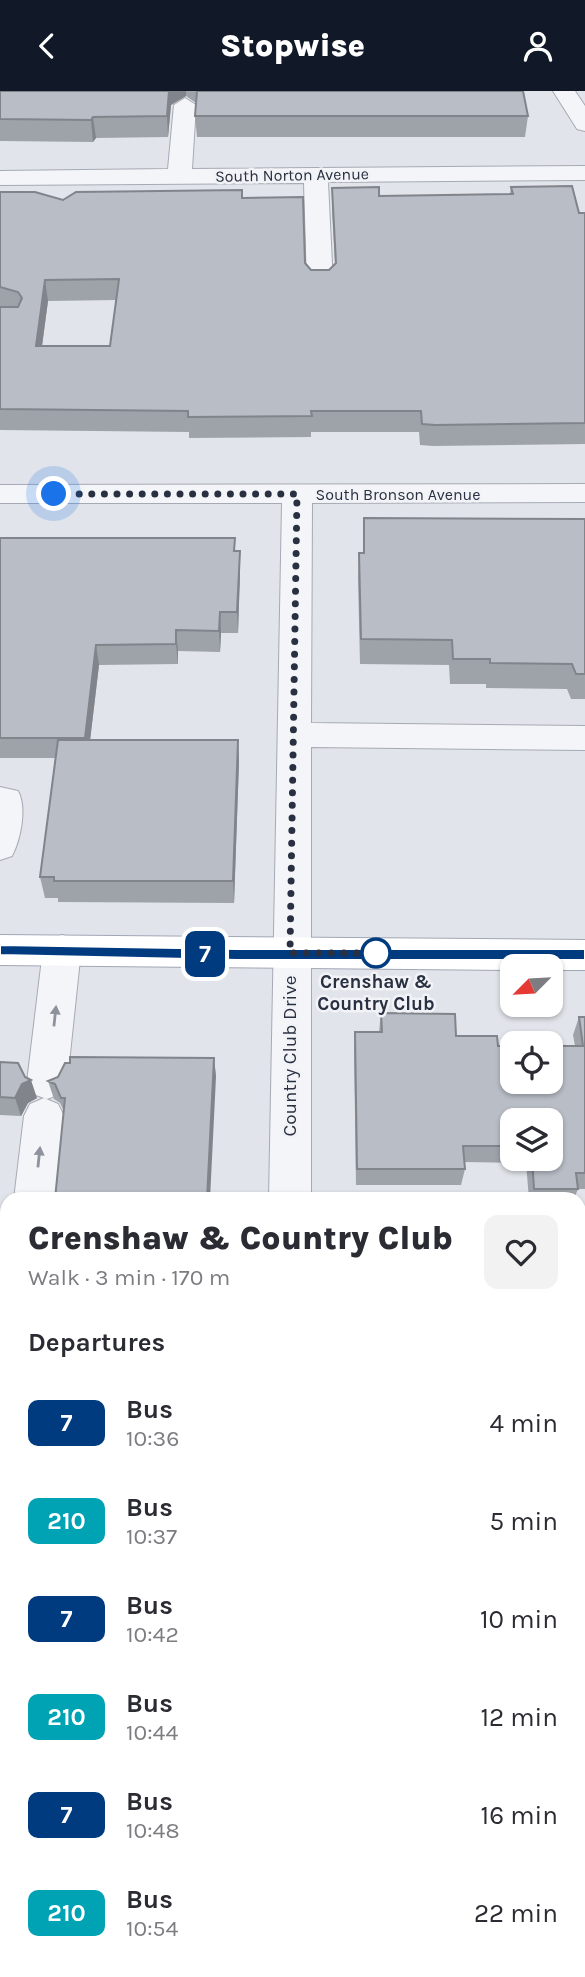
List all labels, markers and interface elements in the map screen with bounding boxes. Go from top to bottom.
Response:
icon: back [28,27,66,65]
text: Stopwise [220,27,365,64]
icon: person [519,27,557,65]
street label: South Norton Avenue [215,164,369,186]
your location [36,476,71,511]
street label: South Bronson Avenue [316,485,480,504]
line badge: 7 [182,931,228,977]
marker: Crenshaw & Country Club [361,938,391,968]
text: 7 [199,940,211,968]
north arrow [500,954,564,1017]
map controls [500,954,563,1171]
place label: Crenshaw & Country Club [317,971,435,1015]
street label: Country Club Drive [279,976,301,1137]
one-way arrow [50,1005,61,1027]
button: locate [500,1031,563,1094]
button: layers [500,1108,563,1171]
one-way arrow [34,1146,45,1168]
button: heart [484,1215,558,1289]
text: Crenshaw & Country Club [28,1219,453,1257]
text: Walk · 3 min · 170 m [28,1264,230,1291]
text: Departures [28,1327,165,1358]
text: Bus [126,1394,173,1425]
text: 4 min [490,1408,558,1439]
text: 7 [61,1409,72,1437]
text: 10:36 [126,1425,179,1452]
text: Bus [126,1492,173,1523]
text: 5 min [489,1506,558,1537]
text: 210 [47,1507,86,1535]
text: 10:37 [126,1523,177,1550]
text: Bus [126,1590,173,1621]
text: 10 min [480,1604,558,1635]
text: 7 [61,1605,72,1633]
text: 10:42 [126,1621,179,1648]
text: Bus [126,1688,173,1719]
text: 12 min [480,1702,558,1733]
text: 210 [47,1703,86,1731]
text: 10:44 [126,1719,178,1746]
text: Bus [126,1786,173,1817]
text: 16 min [481,1800,558,1831]
text: 7 [61,1801,72,1829]
text: 10:48 [126,1817,180,1844]
text: Bus [126,1884,173,1915]
text: 22 min [474,1898,558,1929]
text: 210 [47,1899,86,1927]
text: 10:54 [126,1915,178,1942]

